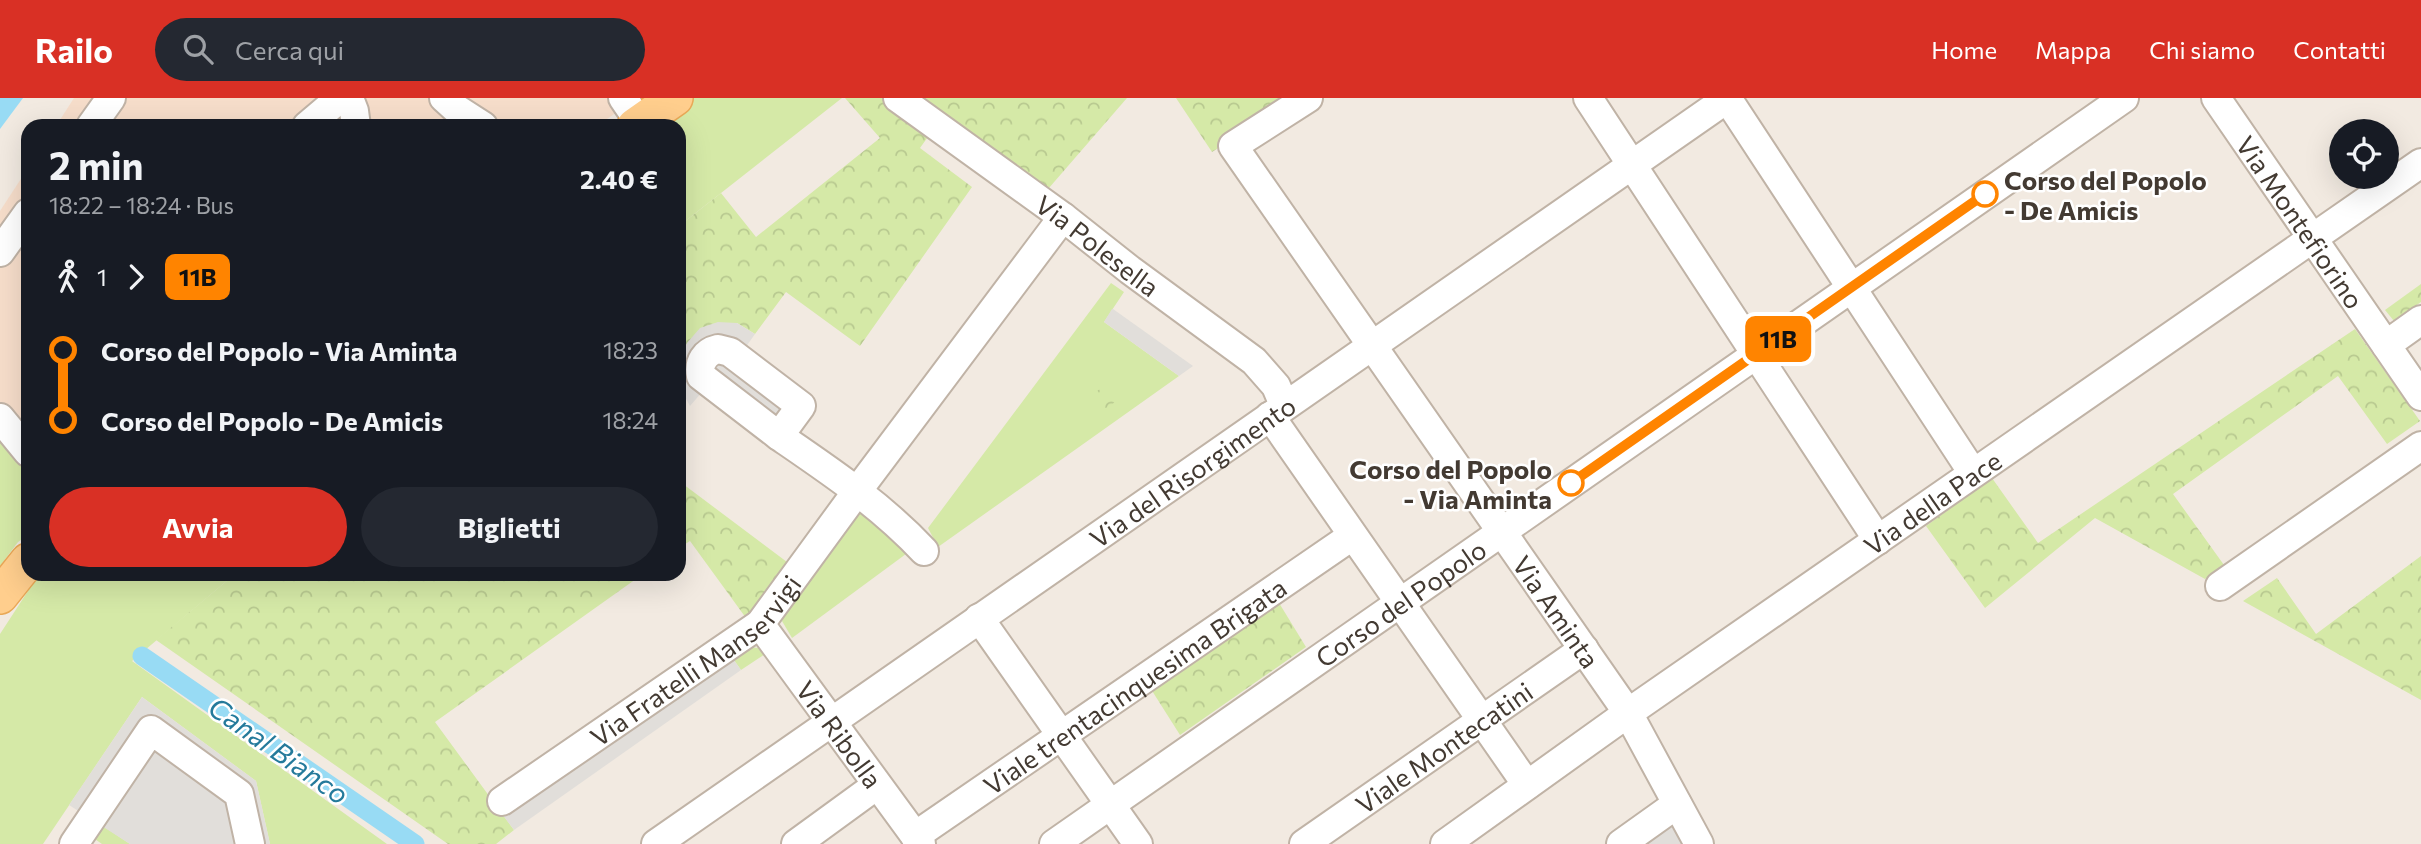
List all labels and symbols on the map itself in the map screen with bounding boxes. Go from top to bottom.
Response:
street label: Via Montefiorino [2231,129,2371,314]
place label: Corso del Popolo - De Amicis [2004,164,2207,225]
marker: Corso del Popolo - De Amicis [1972,181,1998,207]
street label: Via Polesella [1030,187,1166,302]
line badge: 11B [1738,316,1818,362]
street label: Via del Risorgimento [1083,389,1301,553]
street label: Via della Pace [1857,444,2007,561]
place label: Corso del Popolo - Via Aminta [1349,453,1552,514]
marker: Corso del Popolo - Via Aminta [1558,470,1584,496]
street label: Corso del Popolo [1309,533,1491,673]
street label: Via Aminta [1507,549,1607,673]
street label: Via Fratelli Manservigi [584,569,806,752]
street label: Viale trentacinquesima Brigata [977,571,1292,800]
street label: Via Ribolla [791,674,890,793]
street label: Viale Montecatini [1349,675,1538,819]
water label: Canal Bianco [202,689,356,811]

